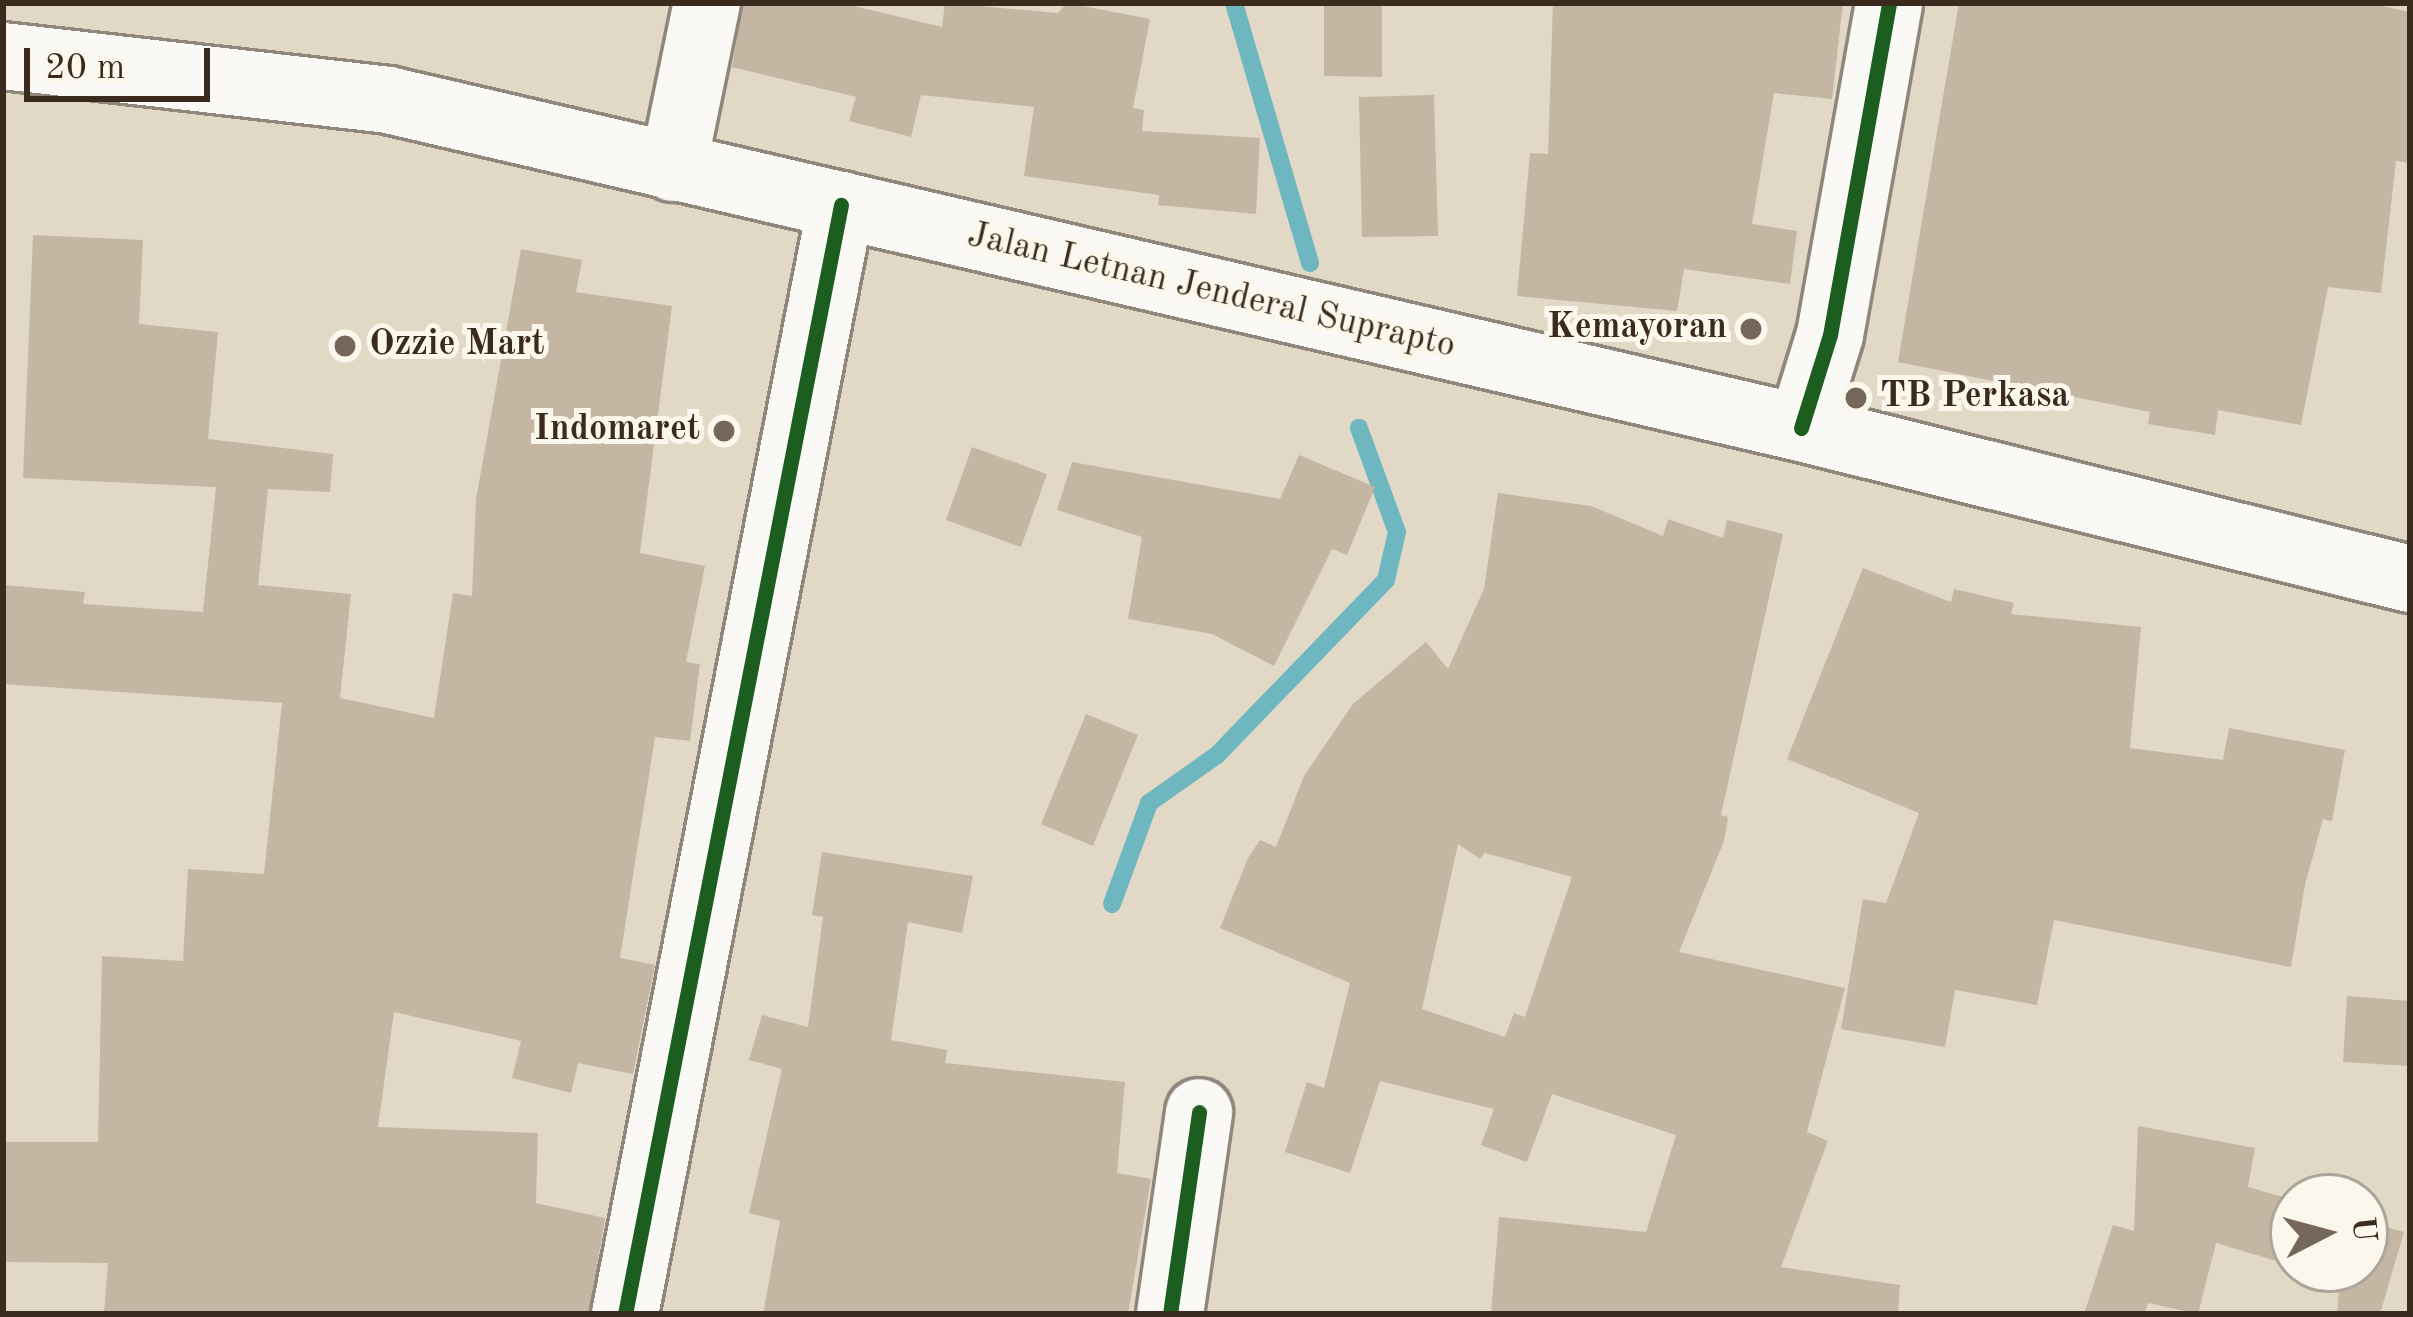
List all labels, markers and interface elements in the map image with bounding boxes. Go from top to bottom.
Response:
scale bar [30,24,216,98]
text: 20 m [45,51,125,87]
street label: Jalan Letnan Jenderal Suprapto [963,215,1459,369]
place label: Kemayoran [1547,307,1727,351]
marker: Kemayoran [1738,316,1764,342]
place label: Ozzie Mart [369,324,545,368]
marker: Ozzie Mart [332,333,358,359]
place label: TB Perkasa [1880,376,2070,420]
marker: TB Perkasa [1843,385,1869,411]
place label: Indomaret [534,409,700,453]
marker: Indomaret [711,418,737,444]
north arrow [2269,1173,2389,1293]
text: U [2345,1215,2380,1244]

